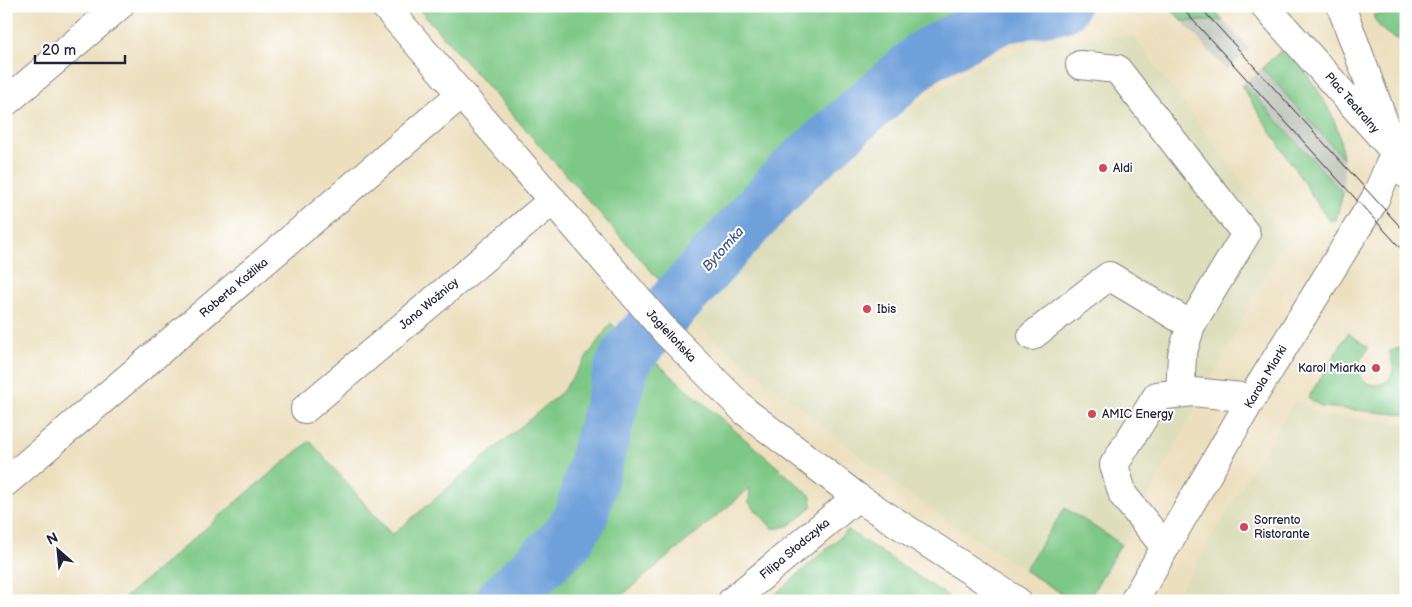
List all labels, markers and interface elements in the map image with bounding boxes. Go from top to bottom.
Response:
scale bar [35,32,125,64]
text: 20 m [42,41,76,60]
street label: Plac Teatralny [1322,70,1383,137]
place label: Aldi [1113,161,1133,176]
marker: Aldi [1097,162,1109,174]
water label: Bytomka [699,223,747,275]
street label: Roberta Koźlika [197,255,271,321]
street label: Jana Woźnicy [396,274,462,333]
place label: Ibis [877,302,896,317]
marker: Ibis [861,303,873,315]
street label: Jagiellońska [643,307,699,366]
street label: Karola Miarki [1241,343,1291,411]
place label: Karol Miarka [1298,361,1366,376]
marker: Karol Miarka [1370,362,1382,374]
place label: AMIC Energy [1102,407,1174,422]
marker: AMIC Energy [1086,408,1098,420]
place label: Sorrento Ristorante [1254,513,1310,542]
street label: Filipa Słodczyka [757,515,833,583]
marker: Sorrento Ristorante [1238,521,1250,533]
north arrow [32,524,82,574]
text: N [44,529,61,549]

